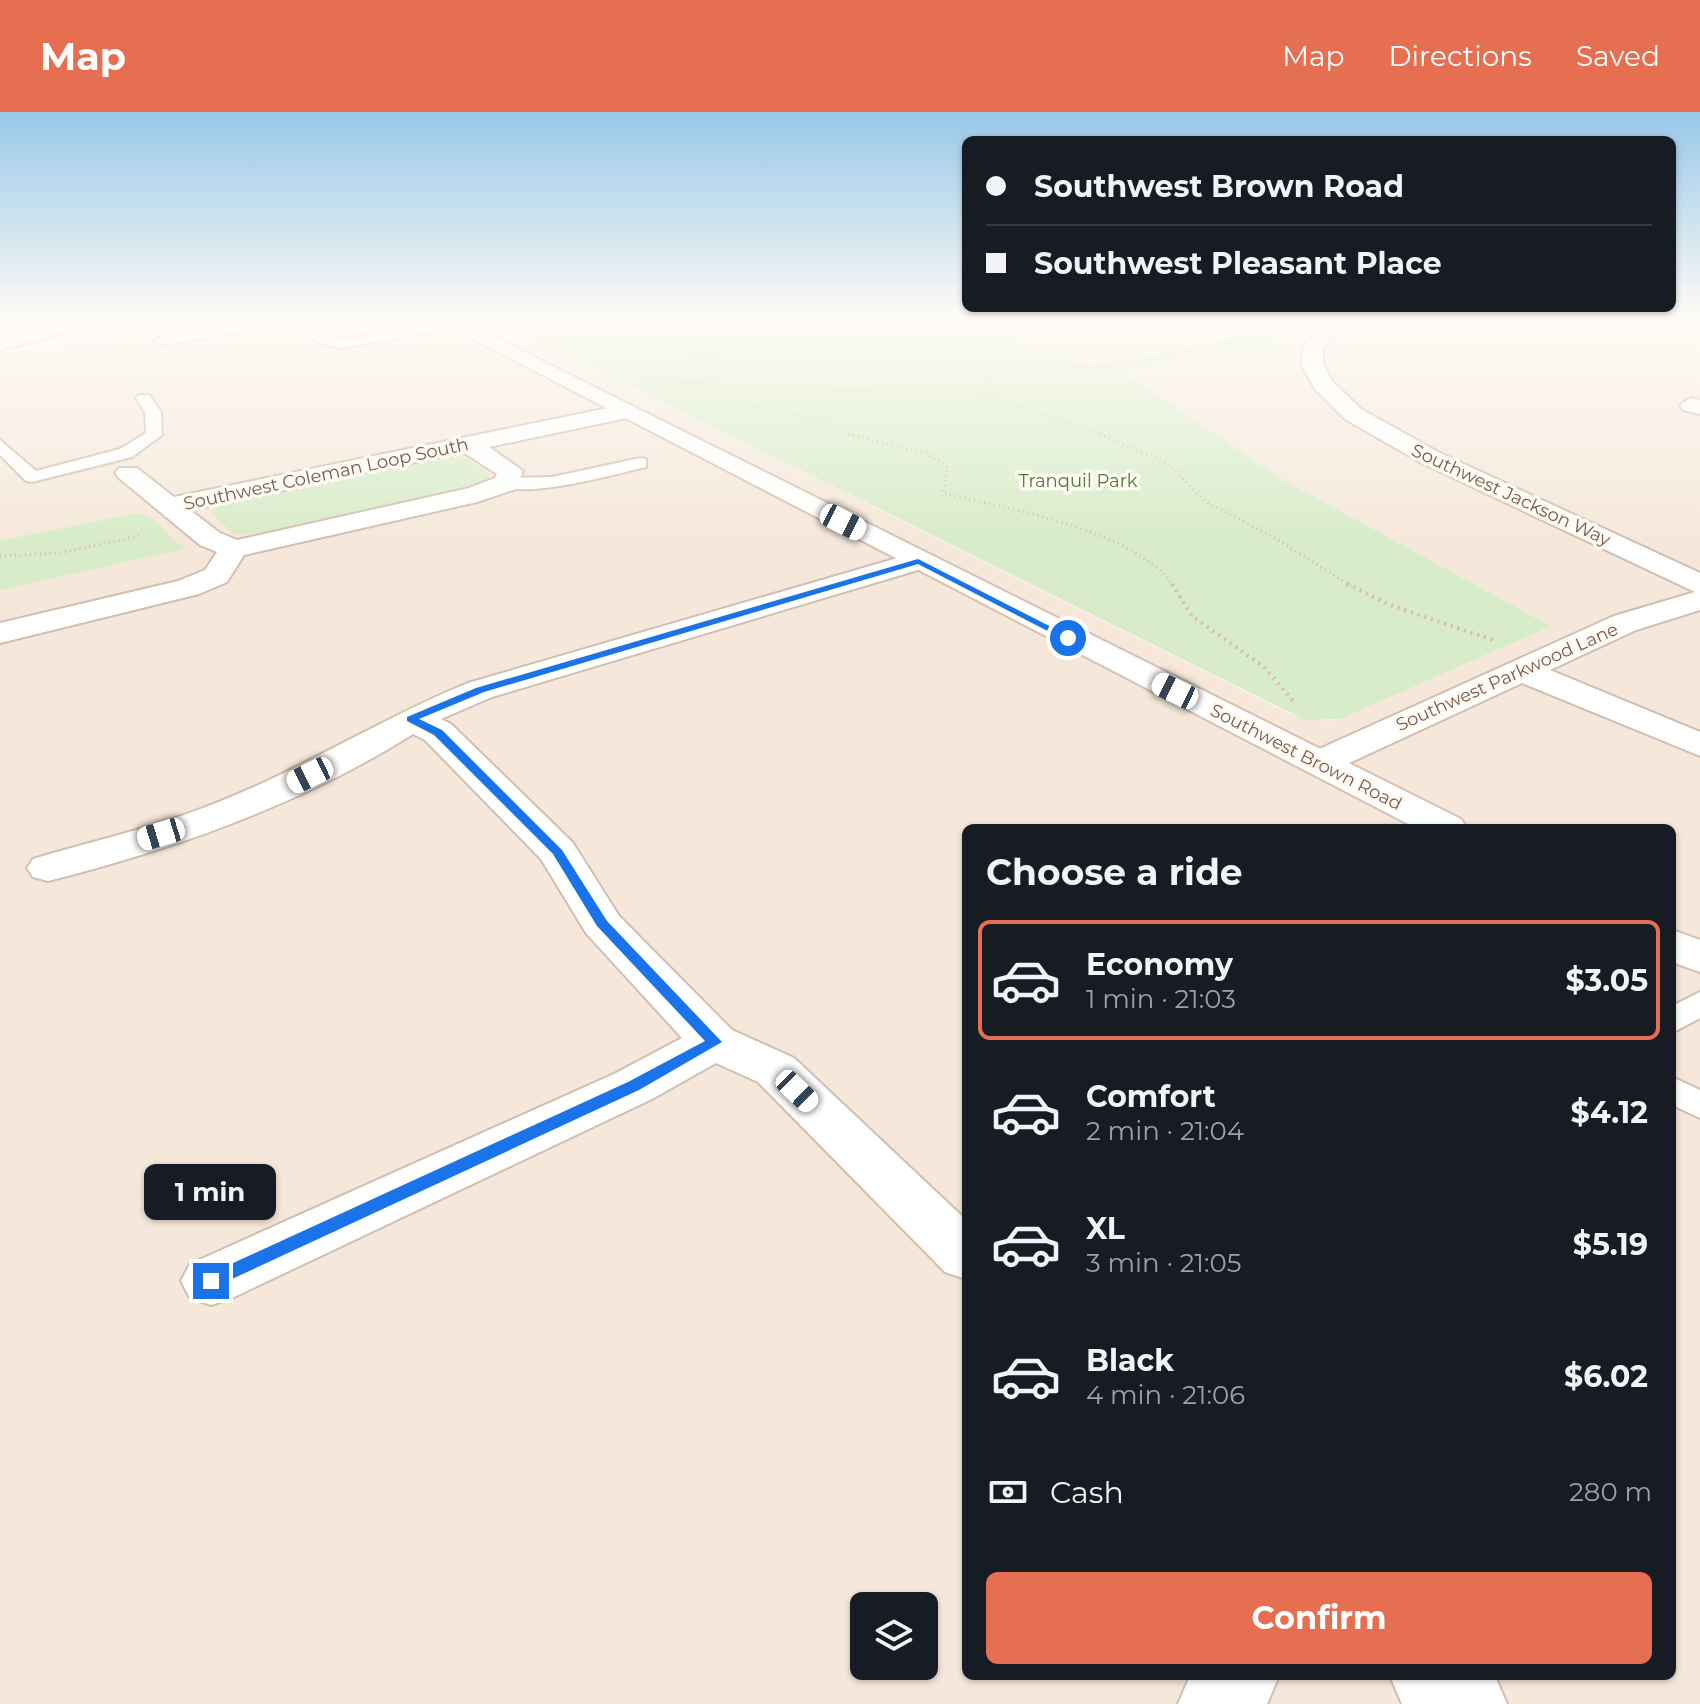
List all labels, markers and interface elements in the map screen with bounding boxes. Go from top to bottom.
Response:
text: Map [40,33,126,80]
text: Map [1282,39,1344,73]
text: Directions [1388,39,1532,73]
text: Saved [1576,39,1660,73]
text: Southwest Brown Road [1034,168,1404,205]
text: Southwest Pleasant Place [1034,245,1442,282]
street label: Southwest Coleman Loop South [181,433,471,515]
street label: Southwest Jackson Way [1408,439,1614,551]
park label: Tranquil Park [1018,470,1138,492]
car [816,500,870,544]
street label: Southwest Parkwood Lane [1392,618,1622,736]
route start [1050,620,1086,656]
car [1148,670,1202,712]
street label: Southwest Brown Road [1206,699,1406,815]
car [283,754,337,796]
car [135,816,187,852]
text: Choose a ride [986,850,1243,894]
icon: car [990,944,1062,1016]
text: Economy [1086,946,1233,983]
text: $3.05 [1566,962,1648,999]
text: 1 min · 21:03 [1086,983,1236,1015]
car [771,1066,823,1116]
icon: car [990,1076,1062,1148]
text: Comfort [1086,1078,1216,1115]
text: $4.12 [1570,1094,1648,1131]
text: 2 min · 21:04 [1086,1115,1244,1147]
callout: 1 min [145,1165,277,1221]
text: 1 min [175,1176,245,1208]
icon: car [990,1208,1062,1280]
text: XL [1086,1210,1125,1247]
text: $5.19 [1573,1226,1648,1263]
text: 3 min · 21:05 [1086,1247,1241,1279]
route end [193,1263,229,1299]
icon: car [990,1340,1062,1412]
text: Black [1086,1342,1174,1379]
text: $6.02 [1564,1358,1648,1395]
text: 4 min · 21:06 [1086,1379,1245,1411]
icon: cash [986,1470,1030,1514]
text: Cash [1050,1474,1124,1511]
text: 280 m [1569,1476,1652,1508]
button: Confirm [986,1572,1652,1664]
map controls [850,1592,938,1680]
button: layers [850,1592,938,1680]

